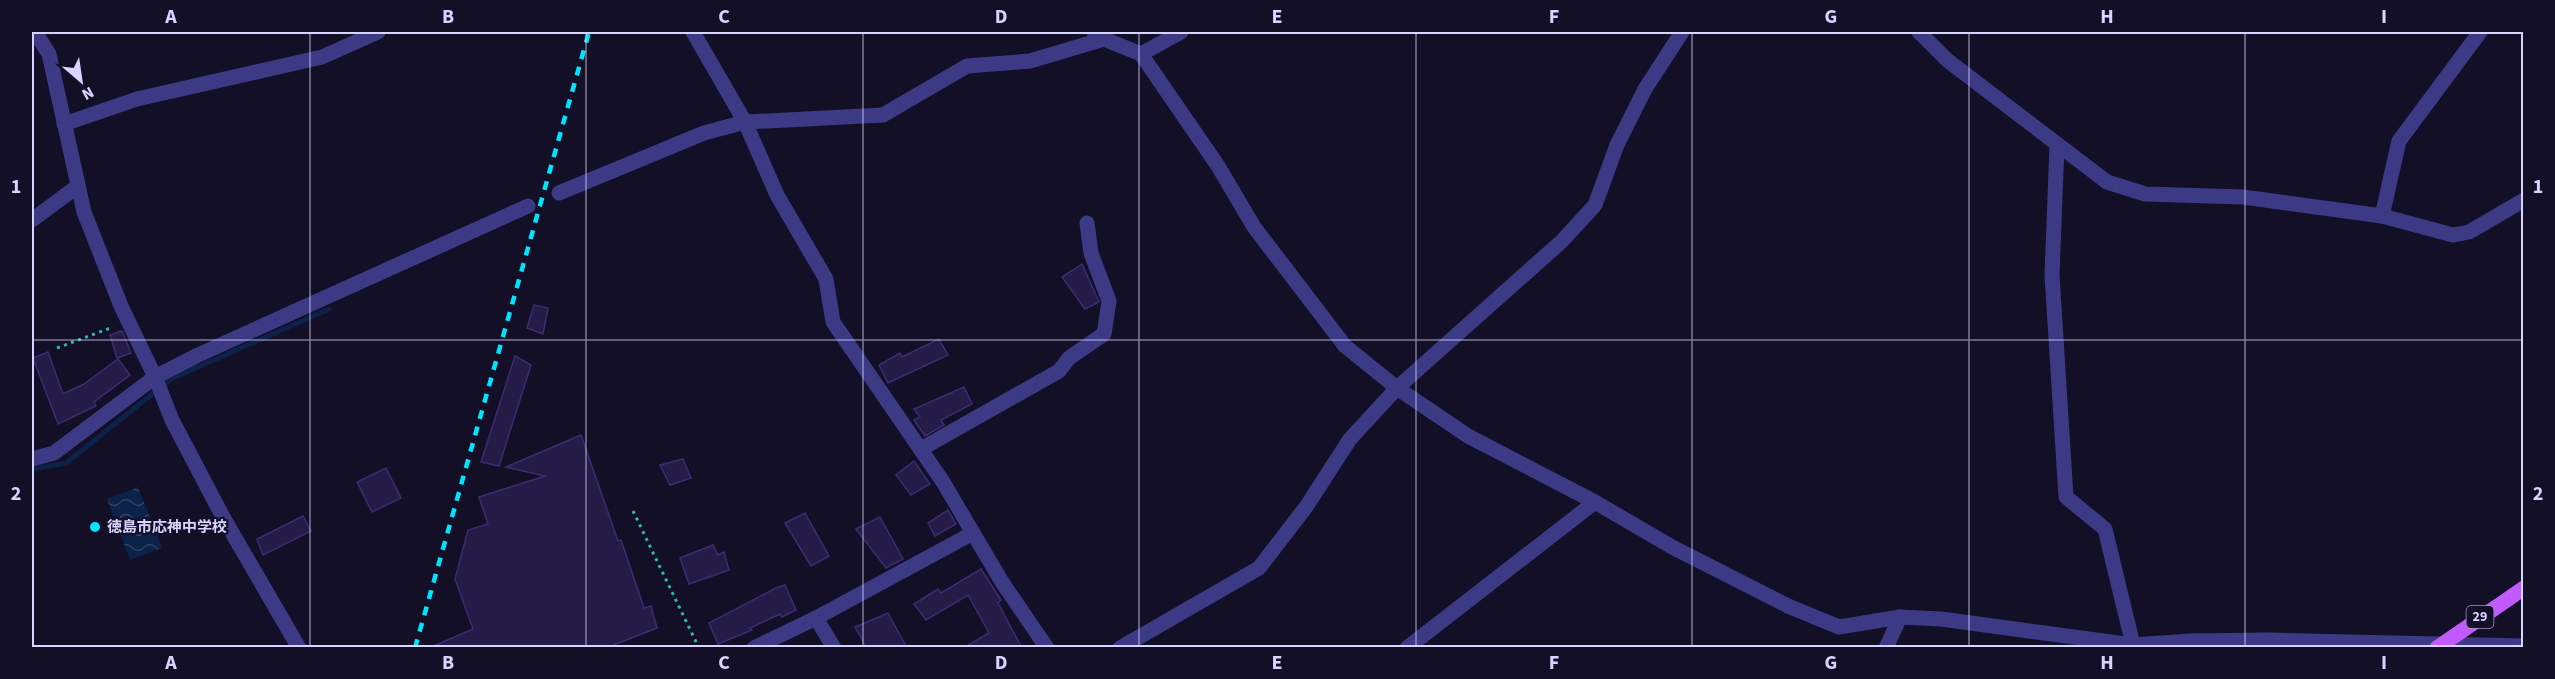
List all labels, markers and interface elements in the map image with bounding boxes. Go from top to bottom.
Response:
text: A [164,3,177,31]
text: B [442,3,454,31]
text: C [718,3,730,31]
text: D [995,3,1007,31]
text: E [1272,3,1282,31]
text: F [1549,3,1559,31]
text: G [1825,3,1837,31]
text: H [2100,3,2114,31]
text: I [2381,3,2387,31]
north arrow [51,51,111,111]
text: N [78,81,98,105]
text: 1 [11,173,21,201]
text: 1 [2533,173,2543,201]
text: 2 [11,480,21,508]
text: 2 [2533,480,2543,508]
place label: 徳島市応神中学校 [107,517,227,538]
marker: 徳島市応神中学校 [88,520,102,534]
road number: 29 [2466,606,2494,628]
text: A [164,649,177,677]
text: B [442,649,454,677]
text: C [718,649,730,677]
text: D [995,649,1007,677]
text: E [1272,649,1282,677]
text: F [1549,649,1559,677]
text: G [1825,649,1837,677]
text: H [2100,649,2114,677]
text: I [2381,649,2387,677]

